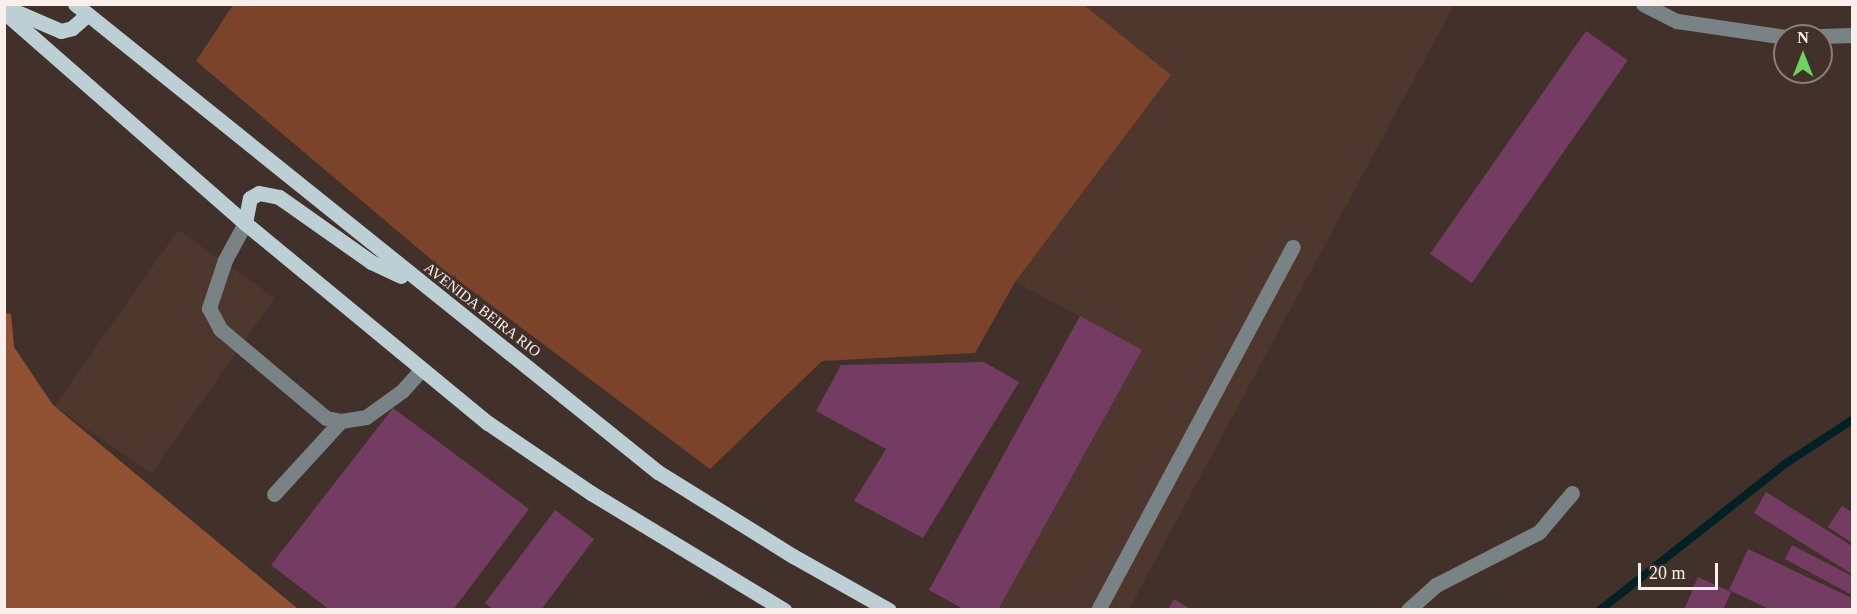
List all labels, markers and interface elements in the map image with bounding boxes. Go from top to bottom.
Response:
north arrow [1773,24,1833,84]
text: N [1797,29,1809,46]
street label: AVENIDA BEIRA RIO [419,258,545,362]
scale bar [1641,551,1720,589]
text: 20 m [1649,563,1686,583]

